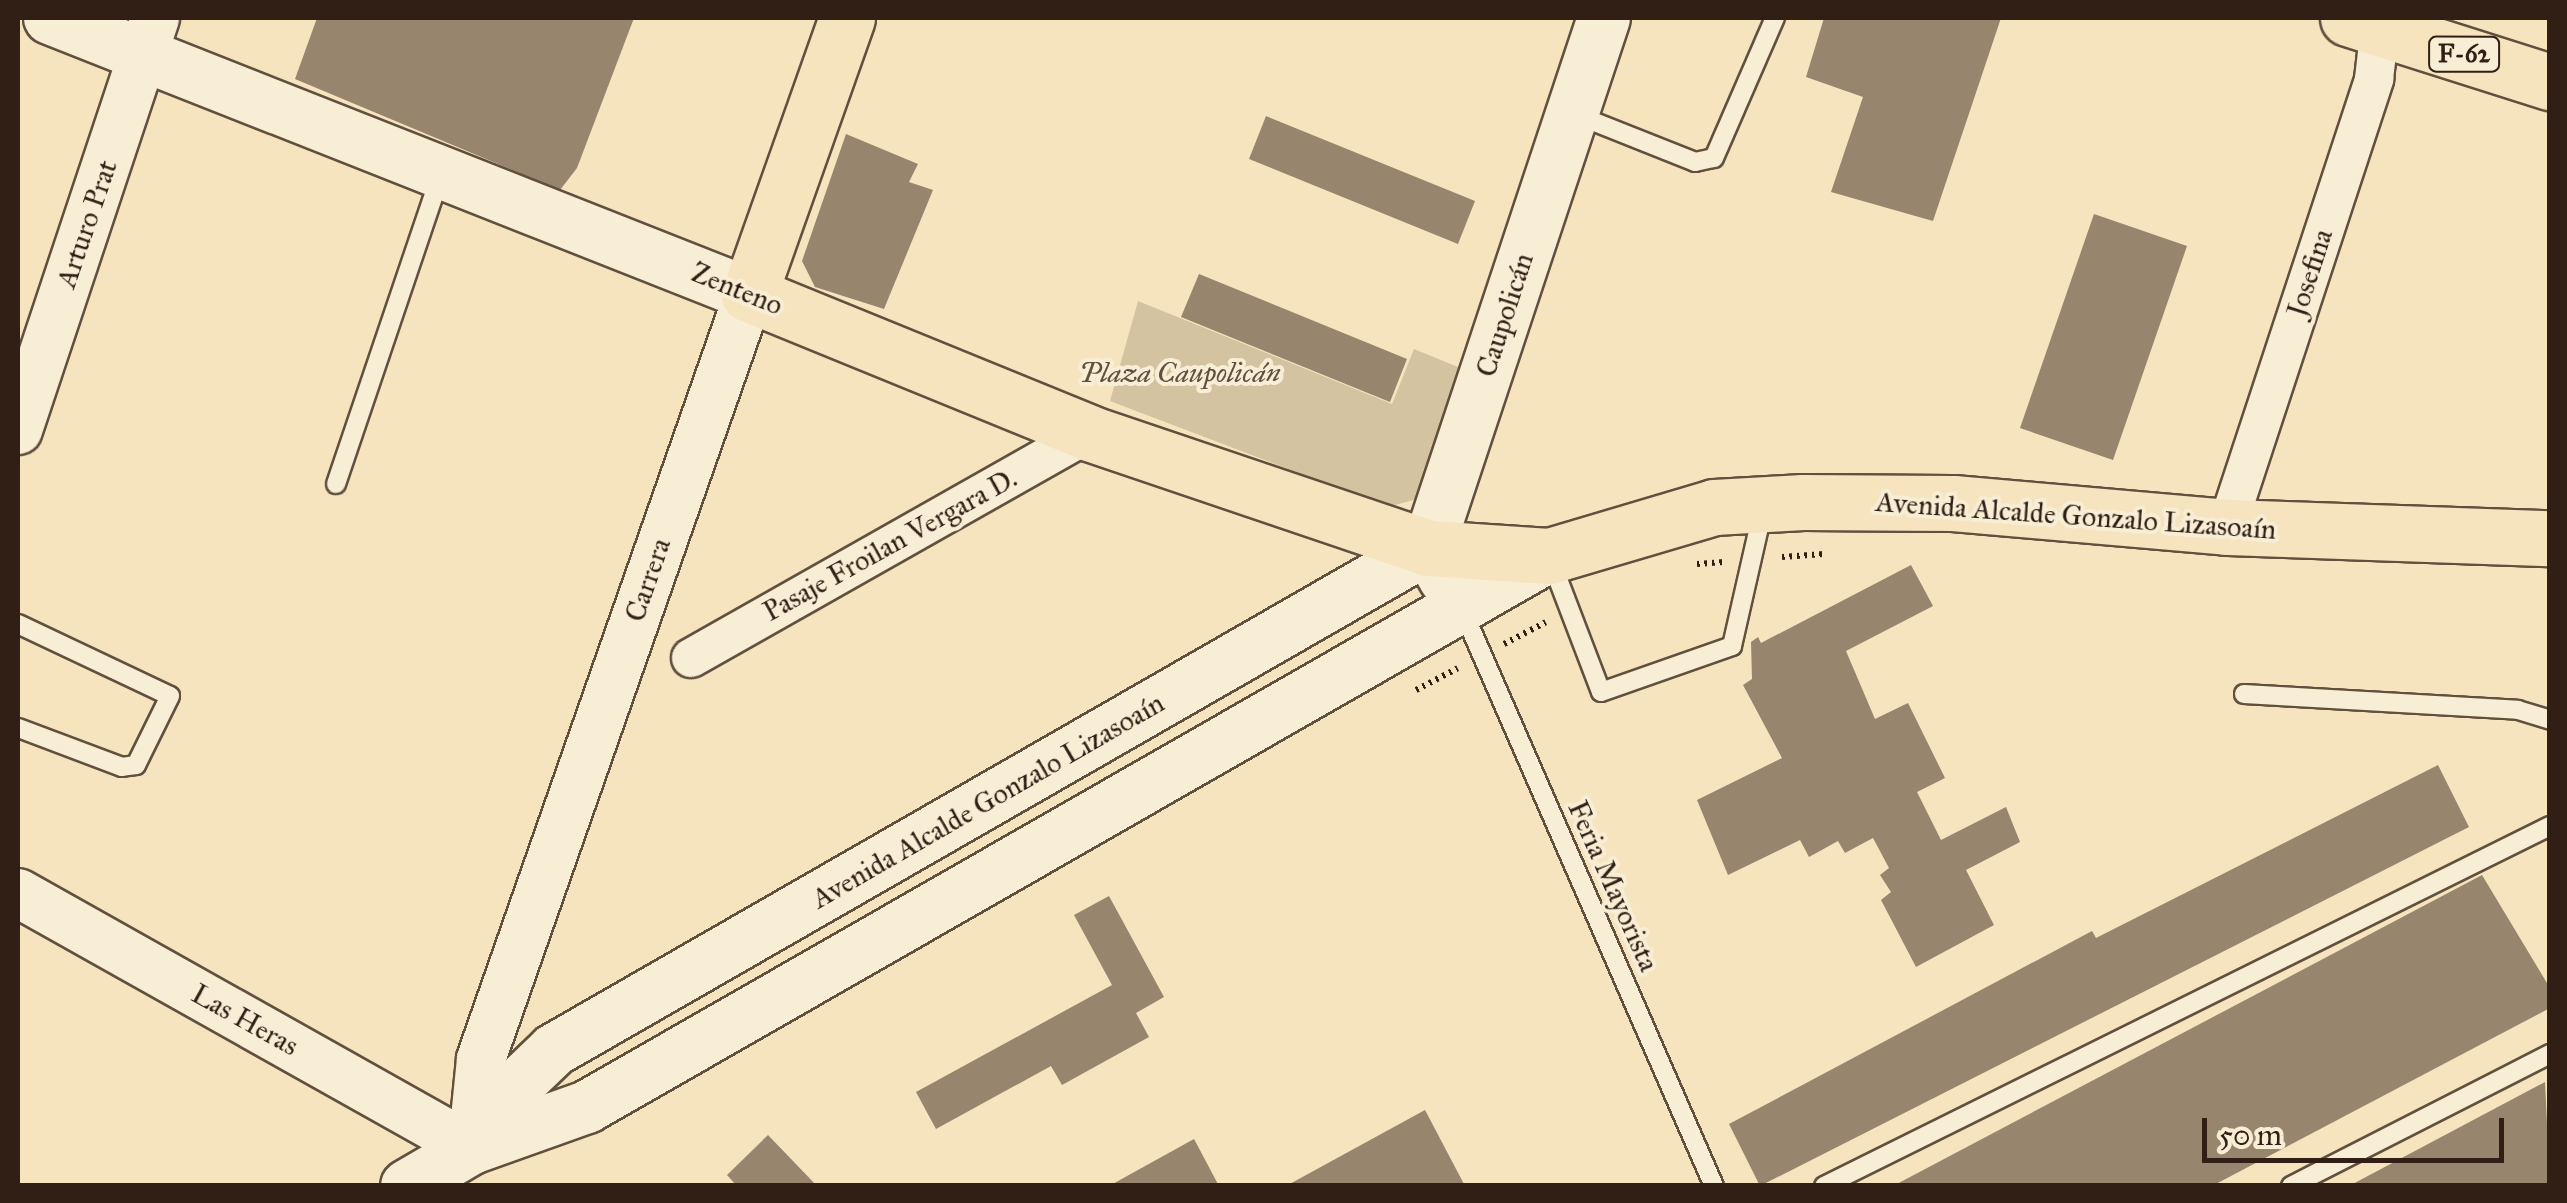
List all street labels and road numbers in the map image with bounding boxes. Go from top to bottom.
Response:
road number: F-62 [2426,34,2502,74]
street label: Arturo Prat [49,156,125,292]
street label: Josefina [2280,225,2340,321]
street label: Caupolicán [1469,249,1541,381]
street label: Zenteno [687,256,787,322]
street label: Pasaje Froilan Vergara D. [757,461,1023,629]
street label: Avenida Alcalde Gonzalo Lizasoaín [1875,485,2277,547]
street label: Carrera [618,534,678,626]
street label: Avenida Alcalde Gonzalo Lizasoaín [806,686,1170,916]
street label: Feria Mayorista [1560,796,1666,976]
street label: Las Heras [186,977,304,1063]

